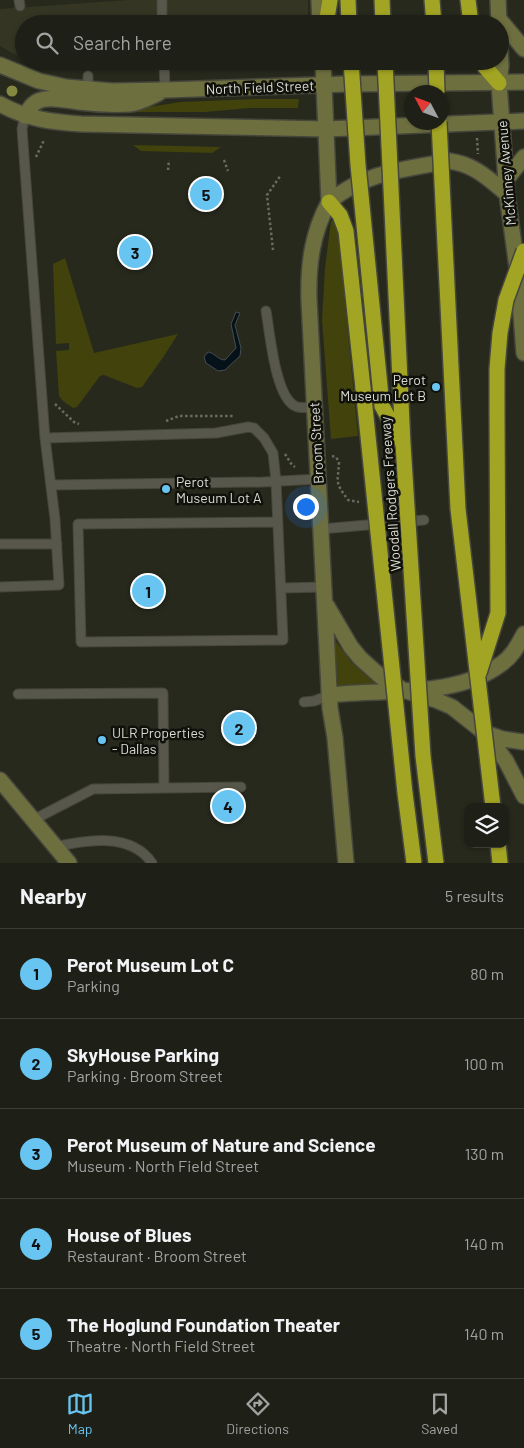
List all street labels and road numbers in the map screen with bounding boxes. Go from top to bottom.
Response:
street label: North Field Street [205,77,315,97]
street label: McKinney Avenue [493,120,519,226]
street label: Broom Street [305,402,327,484]
street label: Woodall Rodgers Freeway [376,415,404,572]

